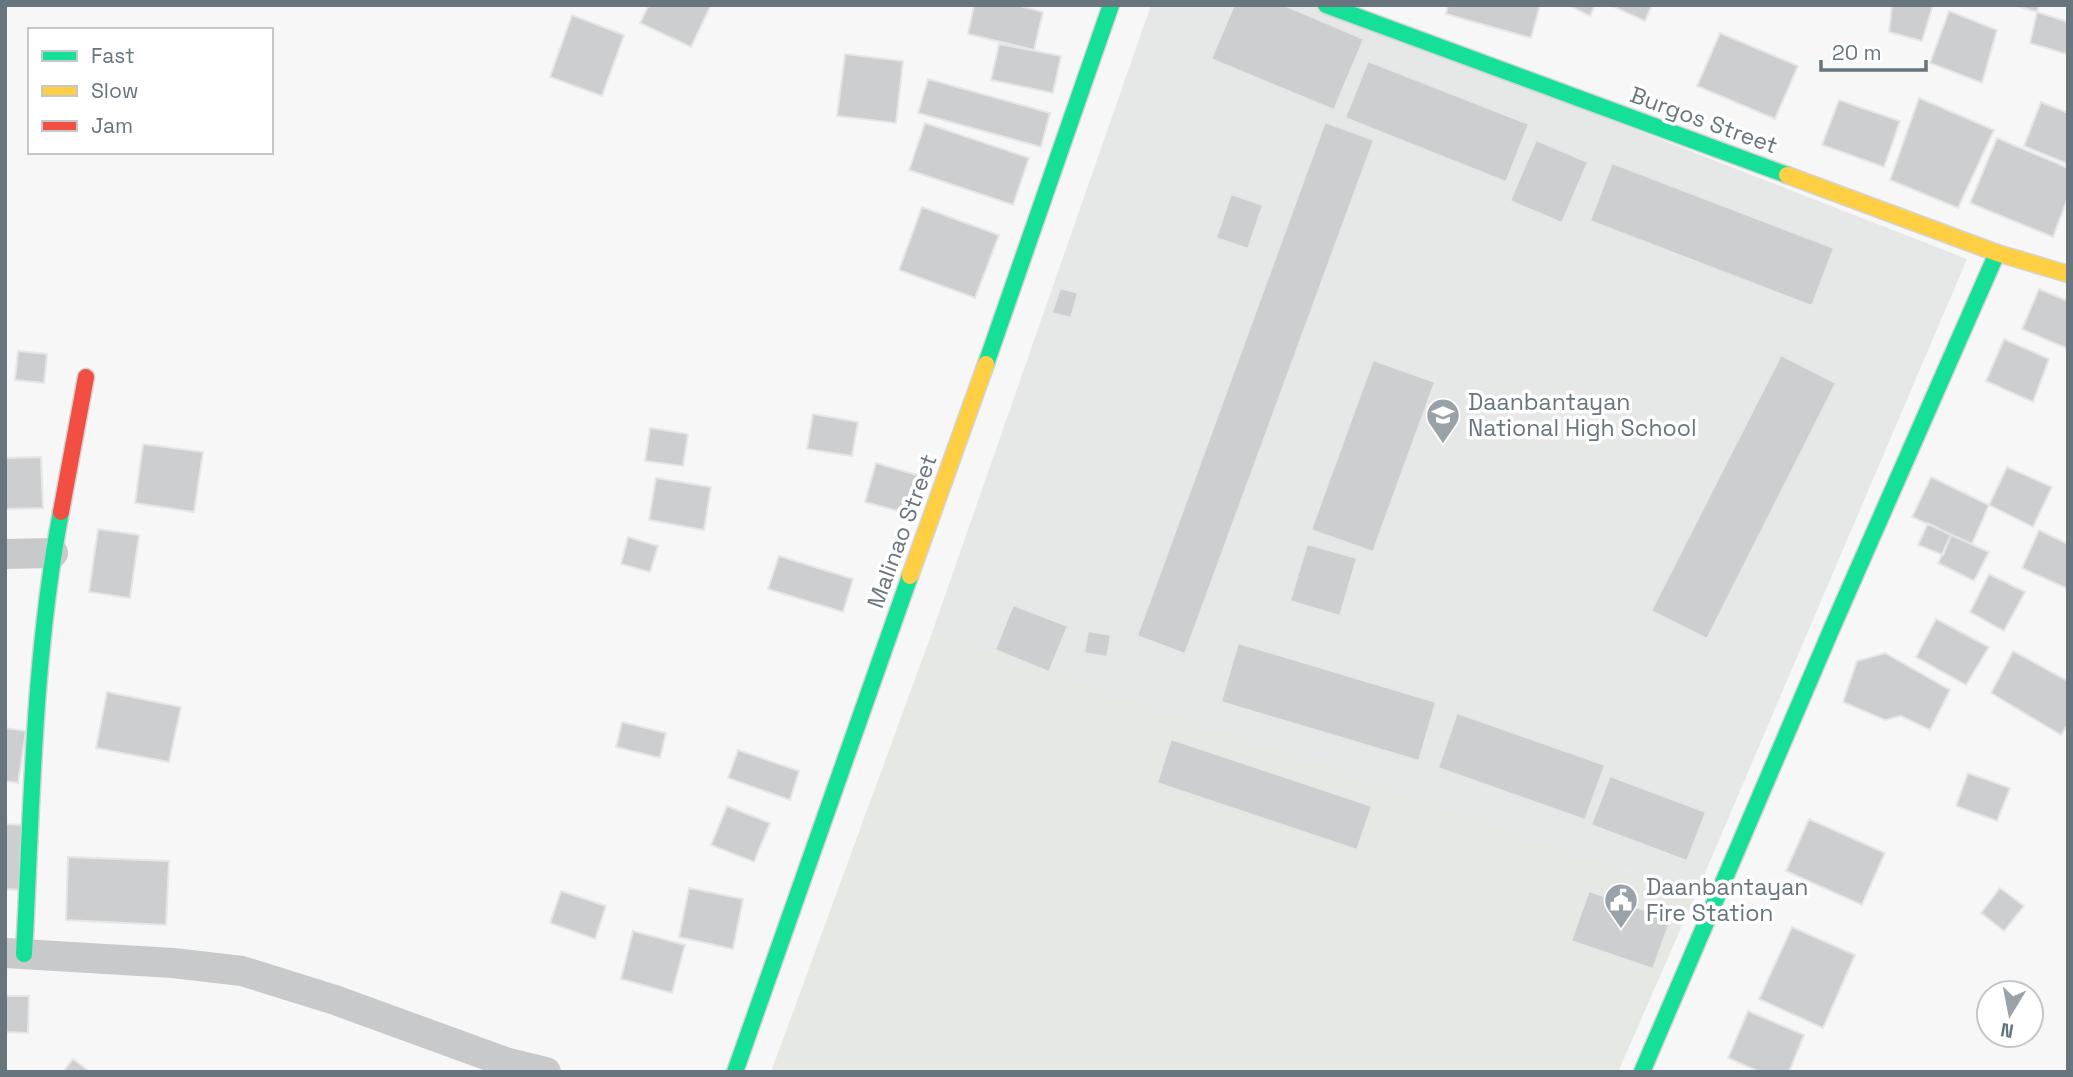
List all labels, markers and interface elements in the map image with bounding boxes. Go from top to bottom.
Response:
legend [28,28,273,154]
scale bar [1821,28,1926,72]
text: 20 m [1832,39,1882,66]
text: Fast [91,42,135,69]
text: Slow [91,77,139,104]
street label: Burgos Street [1626,79,1782,161]
text: Jam [91,112,133,139]
place label: Daanbantayan National High School [1468,387,1697,443]
school or university icon: Daanbantayan National High School [1424,396,1462,445]
street label: Malinao Street [860,450,944,612]
place label: Daanbantayan Fire Station [1646,872,1808,928]
public building icon: Daanbantayan Fire Station [1602,881,1640,930]
north arrow [1975,979,2045,1049]
text: N [1999,1017,2016,1044]

